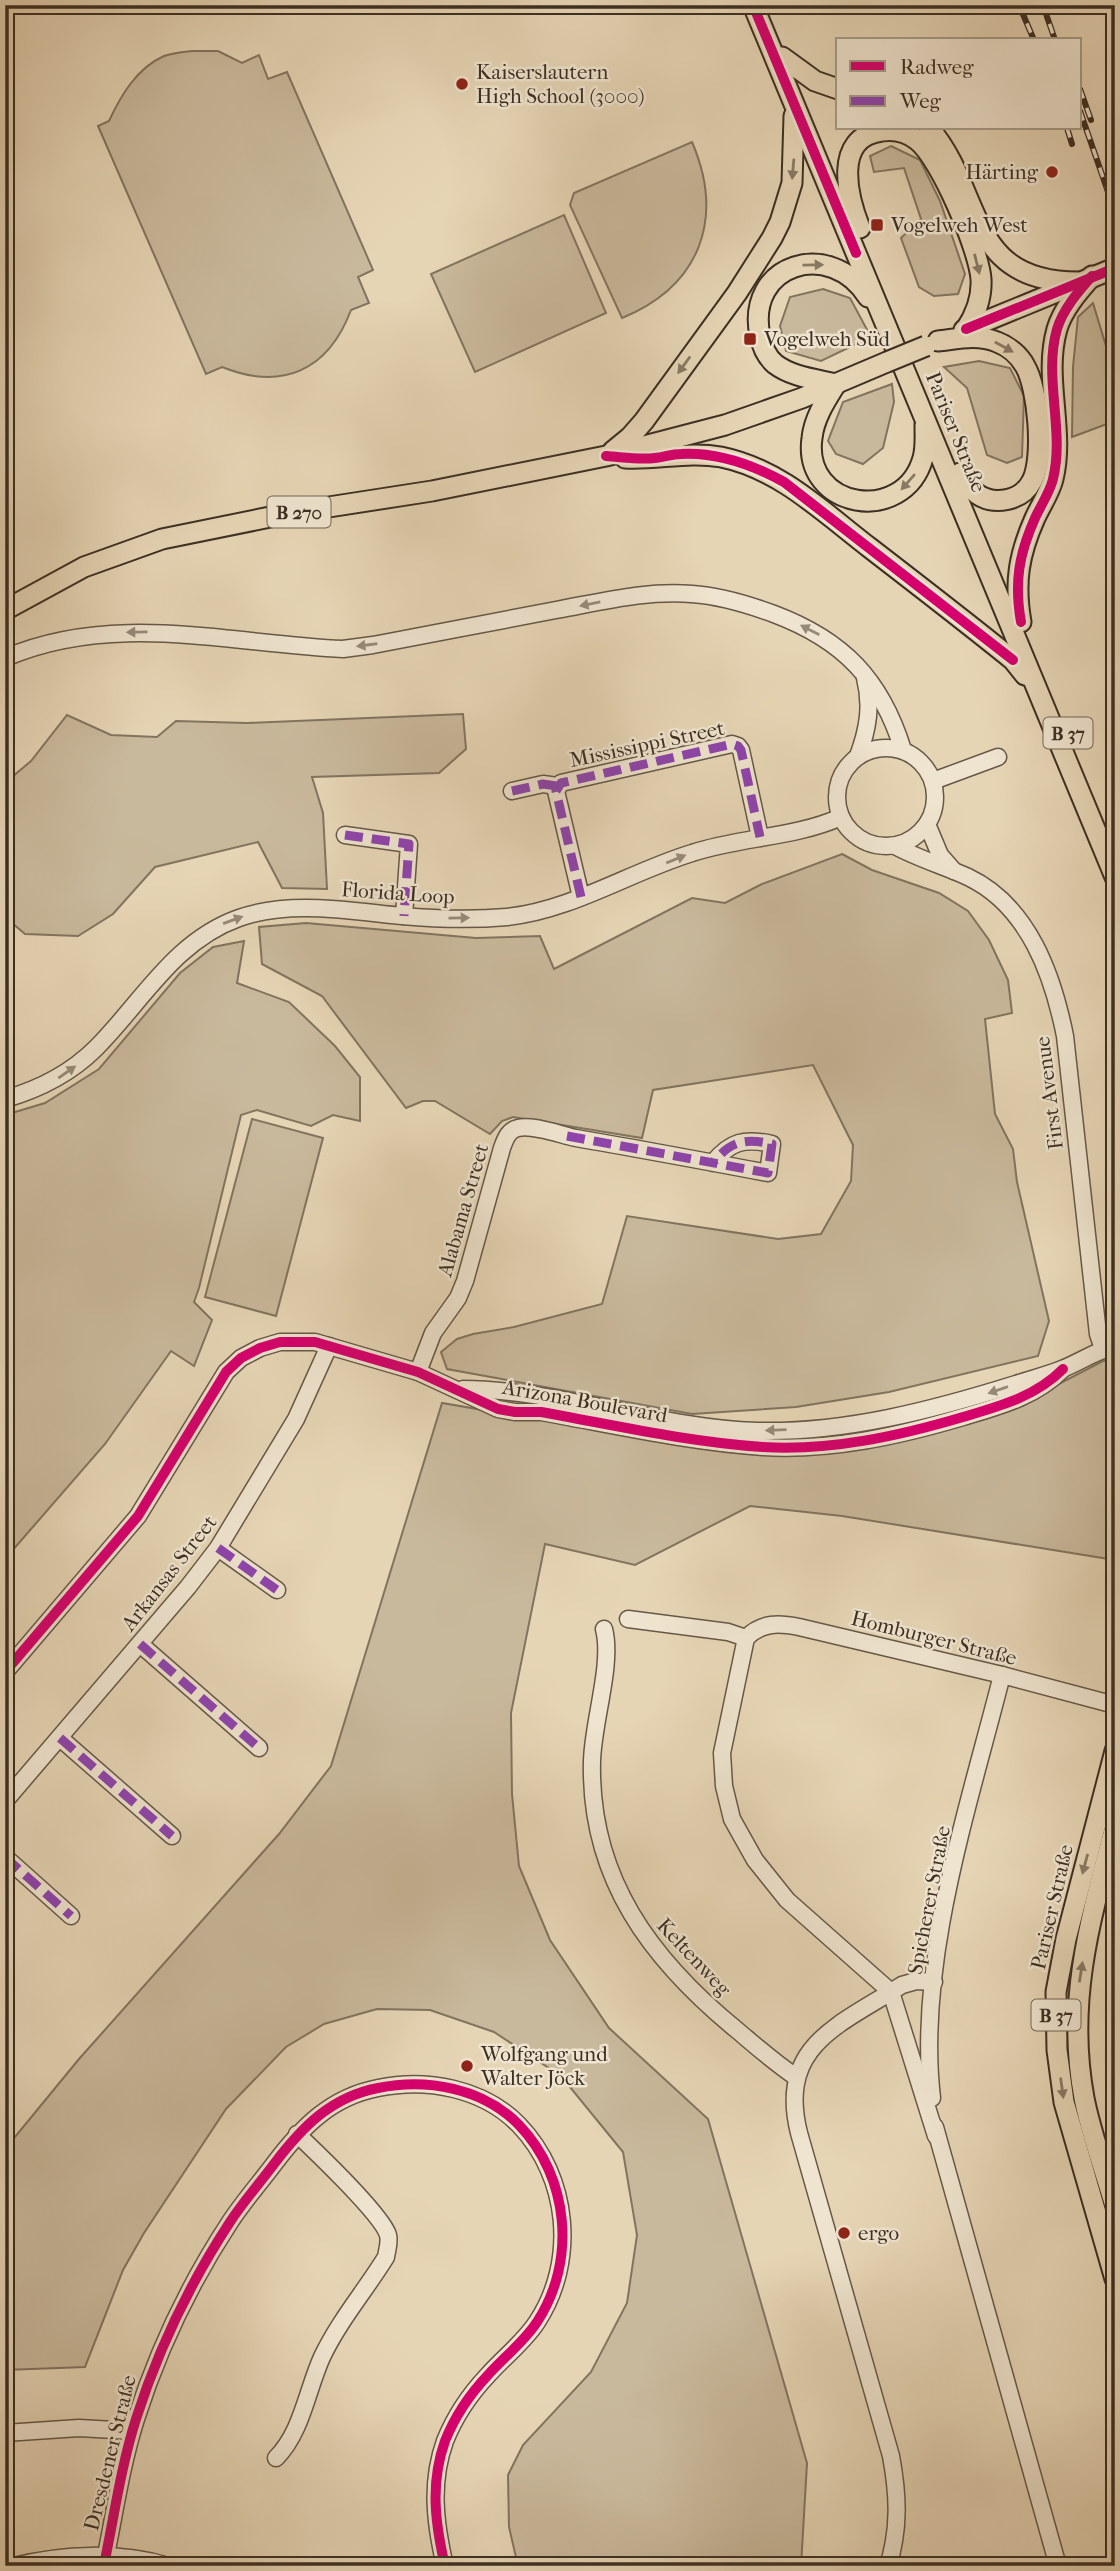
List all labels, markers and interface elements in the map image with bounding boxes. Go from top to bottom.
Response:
legend [836,38,1082,130]
text: Radweg [900,55,974,79]
place label: Kaiserslautern High School (3000) [476,60,644,108]
marker: Kaiserslautern High School (3000) [454,76,470,92]
text: Weg [899,89,942,113]
one-way arrow [787,158,798,180]
place label: Härting [966,160,1039,184]
marker: Härting [1044,164,1060,180]
place label: Vogelweh West [890,213,1028,237]
marker: Vogelweh West [869,217,885,233]
one-way arrow [972,253,983,275]
one-way arrow [802,259,824,271]
place label: Vogelweh Süd [763,327,891,351]
marker: Vogelweh Süd [742,331,758,347]
one-way arrow [994,341,1014,353]
one-way arrow [678,356,692,374]
street label: Pariser Straße [921,368,991,496]
one-way arrow [901,473,916,490]
road number: B 270 [268,496,330,527]
one-way arrow [579,598,601,609]
one-way arrow [800,624,820,636]
one-way arrow [126,626,148,638]
one-way arrow [355,640,377,651]
street label: Mississippi Street [567,716,727,772]
road number: B 37 [1044,718,1092,748]
one-way arrow [666,853,687,864]
street label: Florida Loop [340,877,456,909]
one-way arrow [448,912,470,924]
one-way arrow [223,914,244,925]
street label: First Avenue [1030,1035,1068,1151]
one-way arrow [58,1065,76,1079]
street label: Alabama Street [432,1140,494,1280]
street label: Arizona Boulevard [500,1375,670,1427]
one-way arrow [987,1385,1008,1396]
one-way arrow [765,1425,787,1436]
street label: Arkansas Street [116,1510,222,1636]
street label: Homburger Straße [849,1606,1019,1670]
street label: Spicherer Straße [903,1824,955,1976]
street label: Pariser Straße [1026,1842,1078,1972]
one-way arrow [1079,1853,1090,1875]
street label: Keltenweg [652,1913,737,2001]
one-way arrow [1076,1960,1087,1982]
road number: B 37 [1032,1999,1080,2030]
place label: Wolfgang und Walter Jöck [480,2042,608,2090]
marker: Wolfgang und Walter Jöck [459,2058,475,2074]
one-way arrow [1057,2077,1068,2099]
place label: ergo [858,2221,899,2245]
marker: ergo [836,2225,852,2241]
street label: Dresdener Straße [79,2373,141,2533]

